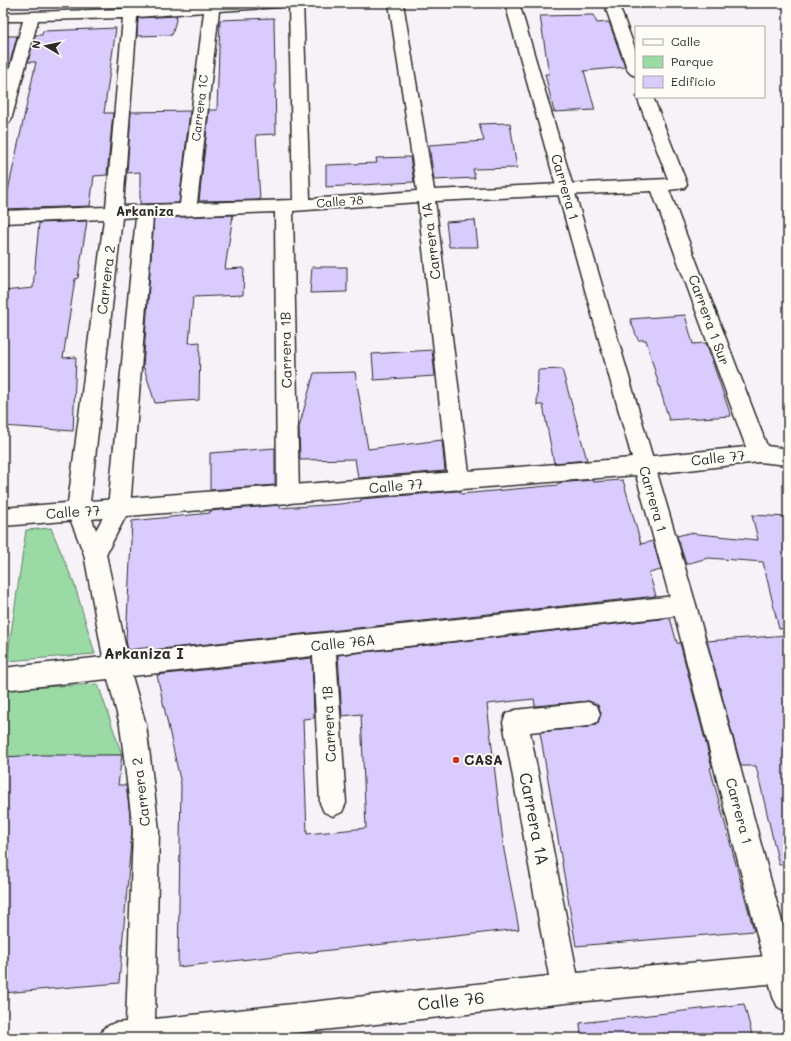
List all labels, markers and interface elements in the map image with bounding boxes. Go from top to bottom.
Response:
north arrow [26,26,66,66]
legend [635,26,765,98]
text: Calle [671,33,701,49]
text: N [28,39,44,50]
text: Parque [671,53,714,69]
street label: Carrera 1C [187,73,211,142]
text: Edificio [671,73,715,89]
street label: Carrera 1 [547,152,584,222]
street label: Calle 78 [316,191,364,211]
street label: Carrera 1A [416,201,445,281]
district label: Arkaniza [116,202,174,219]
street label: Carrera 2 [92,244,119,316]
street label: Carrera 1 Sur [684,272,735,368]
street label: Carrera 1B [275,312,296,388]
street label: Calle 77 [690,445,746,470]
street label: Carrera 1 [635,464,672,534]
street label: Calle 77 [368,474,424,497]
street label: Calle 77 [45,500,101,523]
street label: Calle 76A [310,630,376,655]
district label: Arkaniza I [104,643,184,663]
street label: Carrera 1B [317,685,340,763]
place label: CASA [464,750,503,769]
marker: CASA [451,755,461,765]
street label: Carrera 2 [127,756,154,828]
street label: Carrera 1A [515,770,555,867]
street label: Carrera 1 [722,776,757,846]
street label: Calle 76 [416,986,485,1014]

